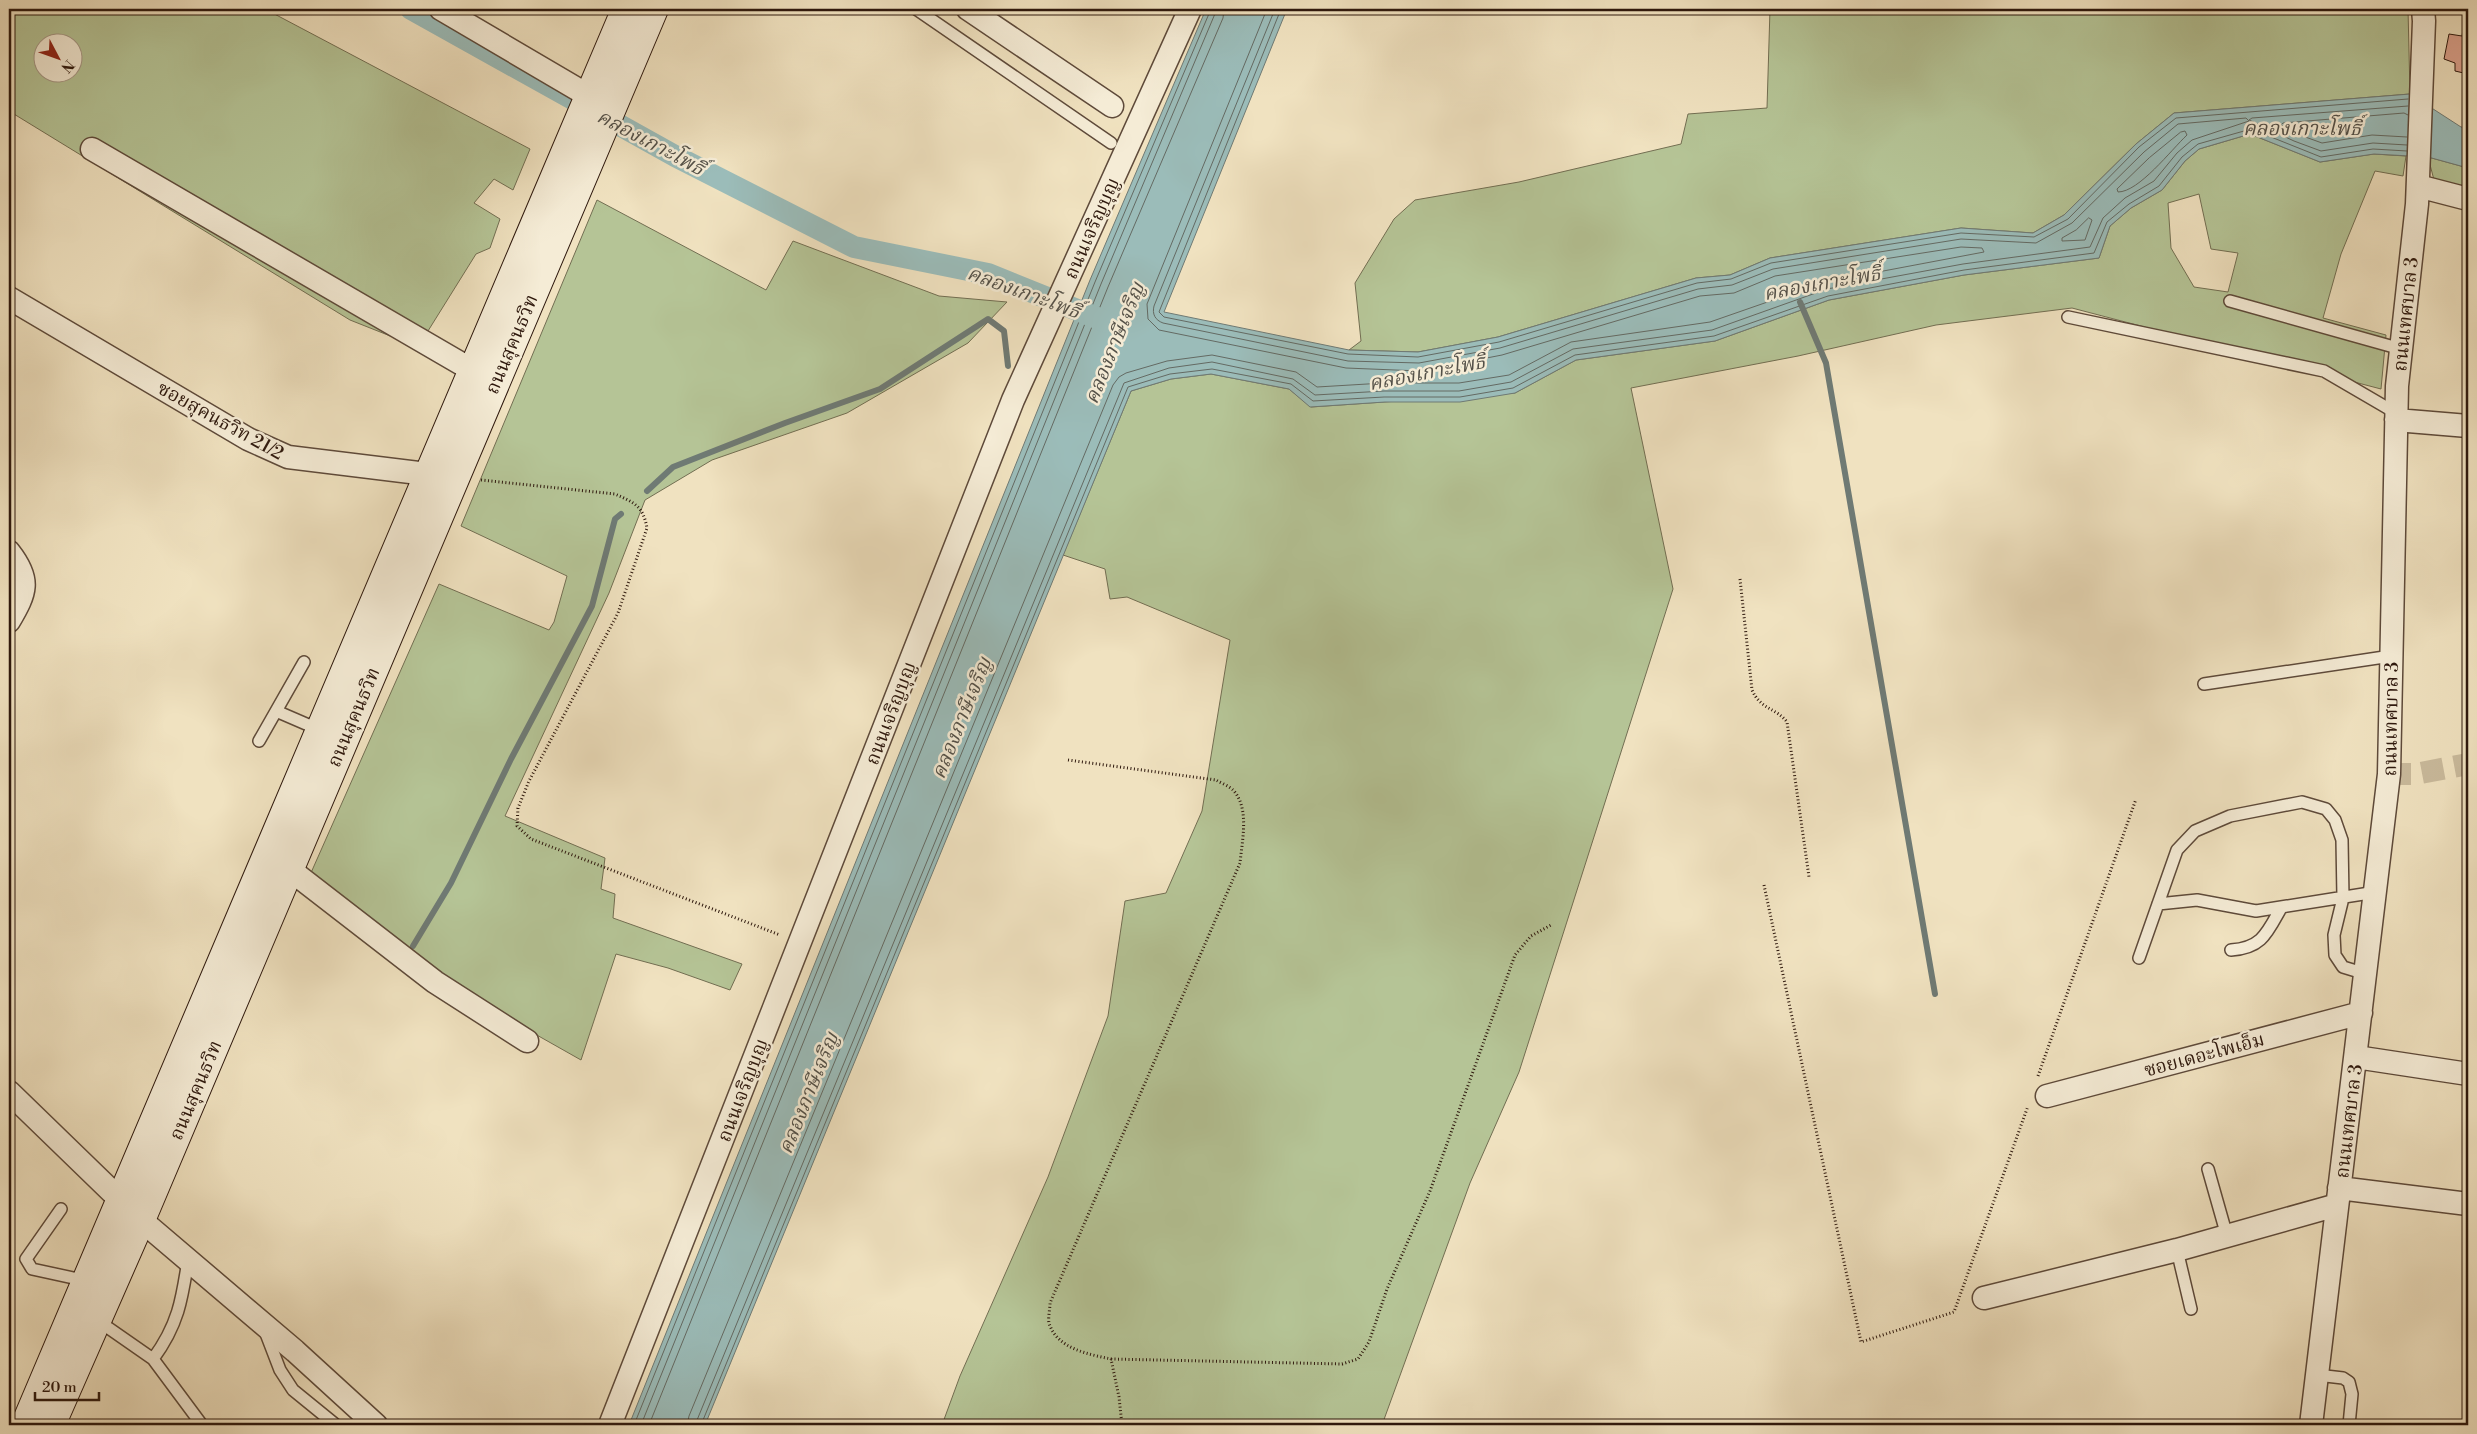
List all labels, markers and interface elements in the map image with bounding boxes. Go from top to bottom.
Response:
north arrow [32,32,82,82]
text: N [57,56,77,76]
water label: คลองเกาะโพธิ์ [592,101,716,185]
water label: คลองเกาะโพธิ์ [2243,113,2368,142]
street label: ถนนเจริญบุญ [1059,174,1125,283]
street label: ถนนเทศบาล 3 [2388,256,2424,373]
water label: คลองเกาะโพธิ์ [1761,257,1889,307]
water label: คลองเกาะโพธิ์ [964,258,1091,328]
water label: คลองภาษีเจริญ [1080,278,1152,408]
street label: ถนนสุคนธวิท [480,291,544,398]
water label: คลองเกาะโพธิ์ [1366,345,1494,397]
street label: ซอยสุคนธวิท 21/2 [153,376,288,466]
water label: คลองภาษีเจริญ [927,653,999,783]
street label: ถนนเจริญบุญ [860,658,922,768]
street label: ถนนเทศบาล 3 [2378,661,2404,777]
street label: ถนนสุคนธวิท [322,664,386,771]
street label: ซอยเดอะโพเอ็ม [2141,1024,2267,1083]
water label: คลองภาษีเจริญ [774,1028,846,1158]
street label: ถนนเจริญบุญ [712,1035,774,1145]
street label: ถนนสุคนธวิท [164,1037,228,1144]
street label: ถนนเทศบาล 3 [2330,1063,2368,1180]
scale bar [35,1369,99,1401]
text: 20 m [42,1378,77,1397]

